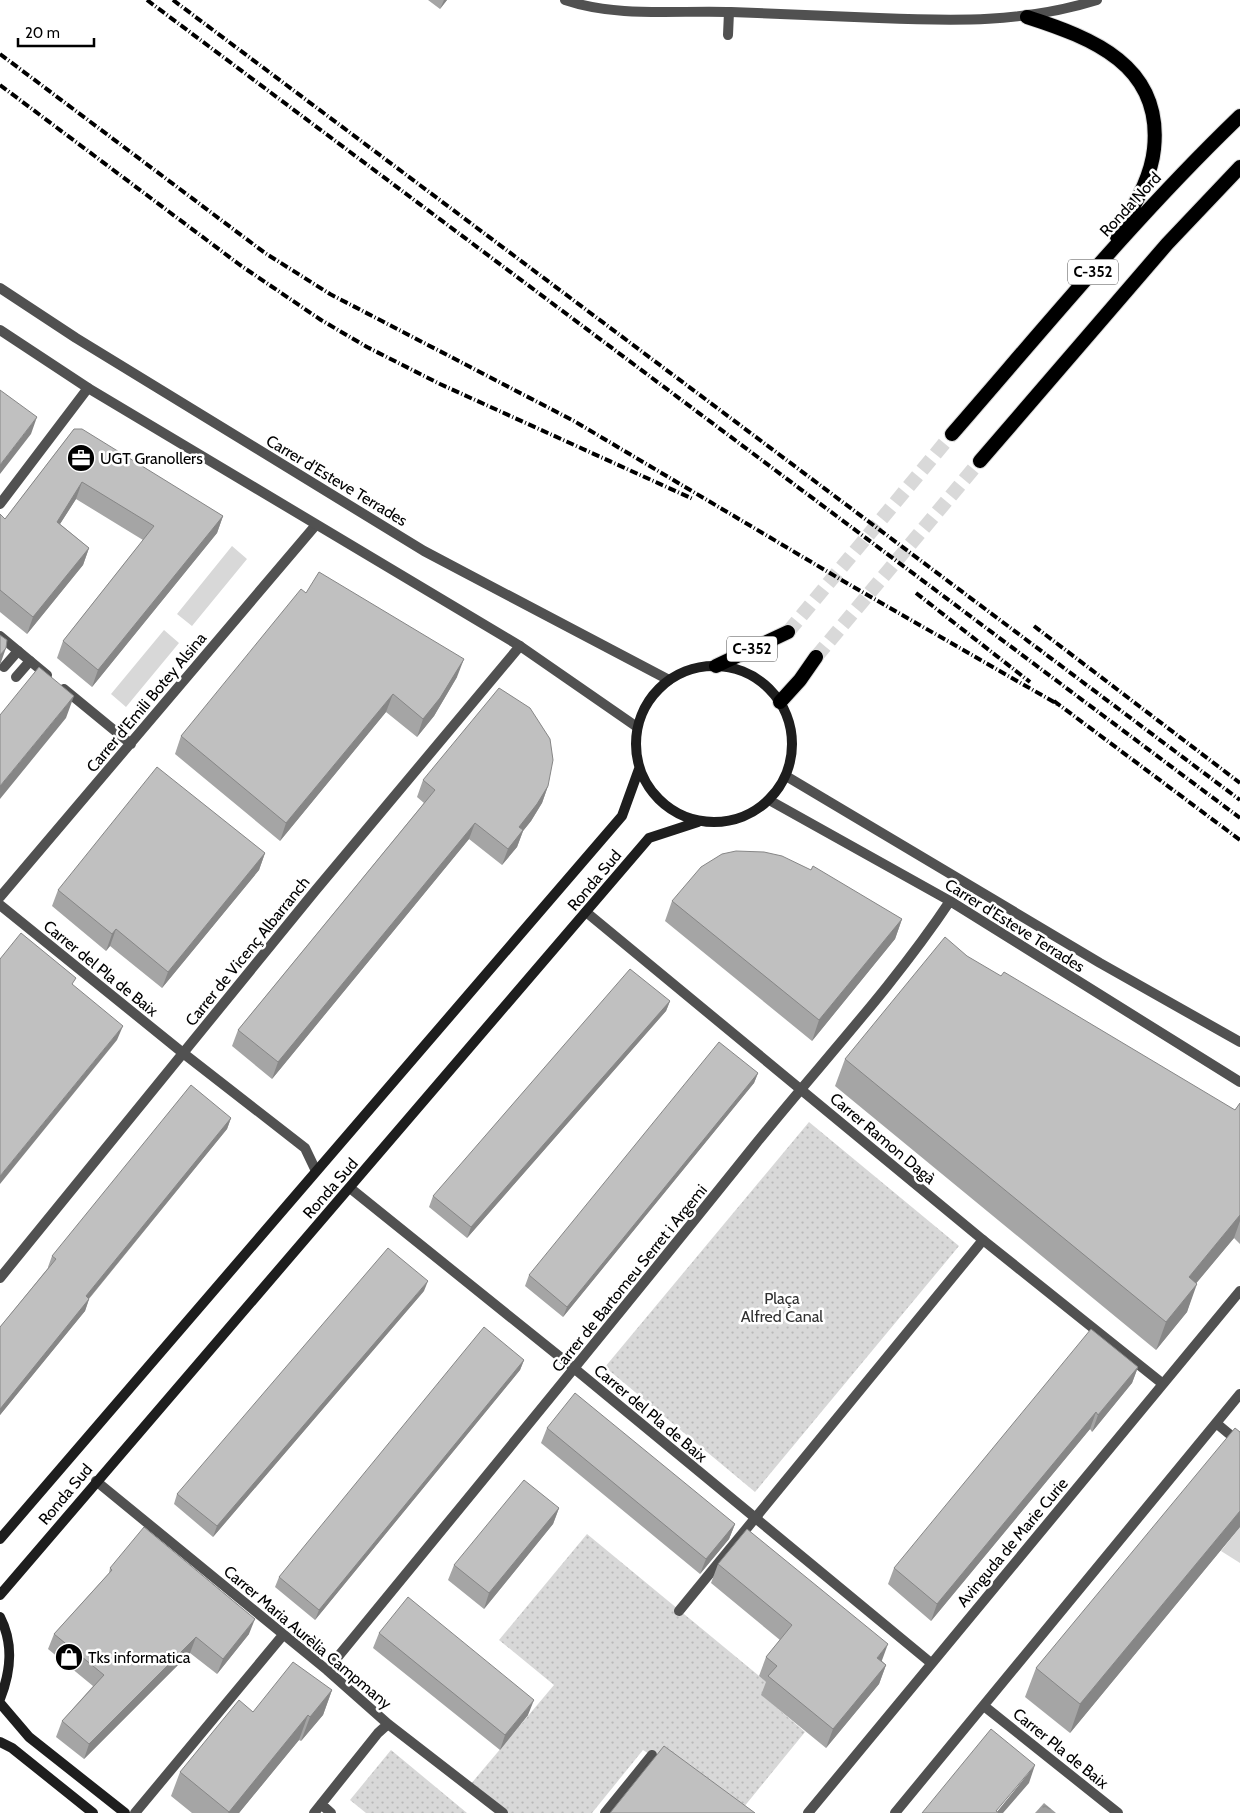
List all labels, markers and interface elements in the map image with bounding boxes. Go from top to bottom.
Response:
scale bar [18,15,94,47]
text: 20 m [25,24,60,42]
street label: Ronda Nord [1096,168,1165,240]
road number: C-352 [1068,260,1118,284]
street label: Carrer d'Esteve Terrades [263,431,411,530]
office icon: UGT Granollers [66,443,96,473]
place label: UGT Granollers [100,449,203,468]
street label: Carrer d'Emili Botey Alsina [82,628,211,776]
road number: C-352 [727,636,777,662]
street label: Ronda Sud [563,846,625,915]
street label: Carrer de Vicenç Albarranch [181,873,313,1030]
street label: Carrer d'Esteve Terrades [941,875,1088,976]
street label: Carrer del Pla de Baix [40,916,162,1021]
street label: Carrer Ramon Dagà [826,1089,939,1188]
street label: Ronda Sud [299,1154,362,1222]
street label: Carrer de Bartomeu Serret i Argemi [548,1181,711,1376]
park label: Plaça Alfred Canal [741,1289,823,1326]
street label: Carrer del Pla de Baix [590,1361,711,1466]
street label: Ronda Sud [34,1460,96,1529]
street label: Avinguda de Marie Curie [953,1474,1072,1611]
street label: Carrer Maria Aurèlia Campmany [220,1562,395,1713]
shop icon: Tks informatica [54,1642,84,1672]
place label: Tks informatica [88,1648,191,1667]
street label: Carrer Pla de Baix [1009,1704,1113,1793]

